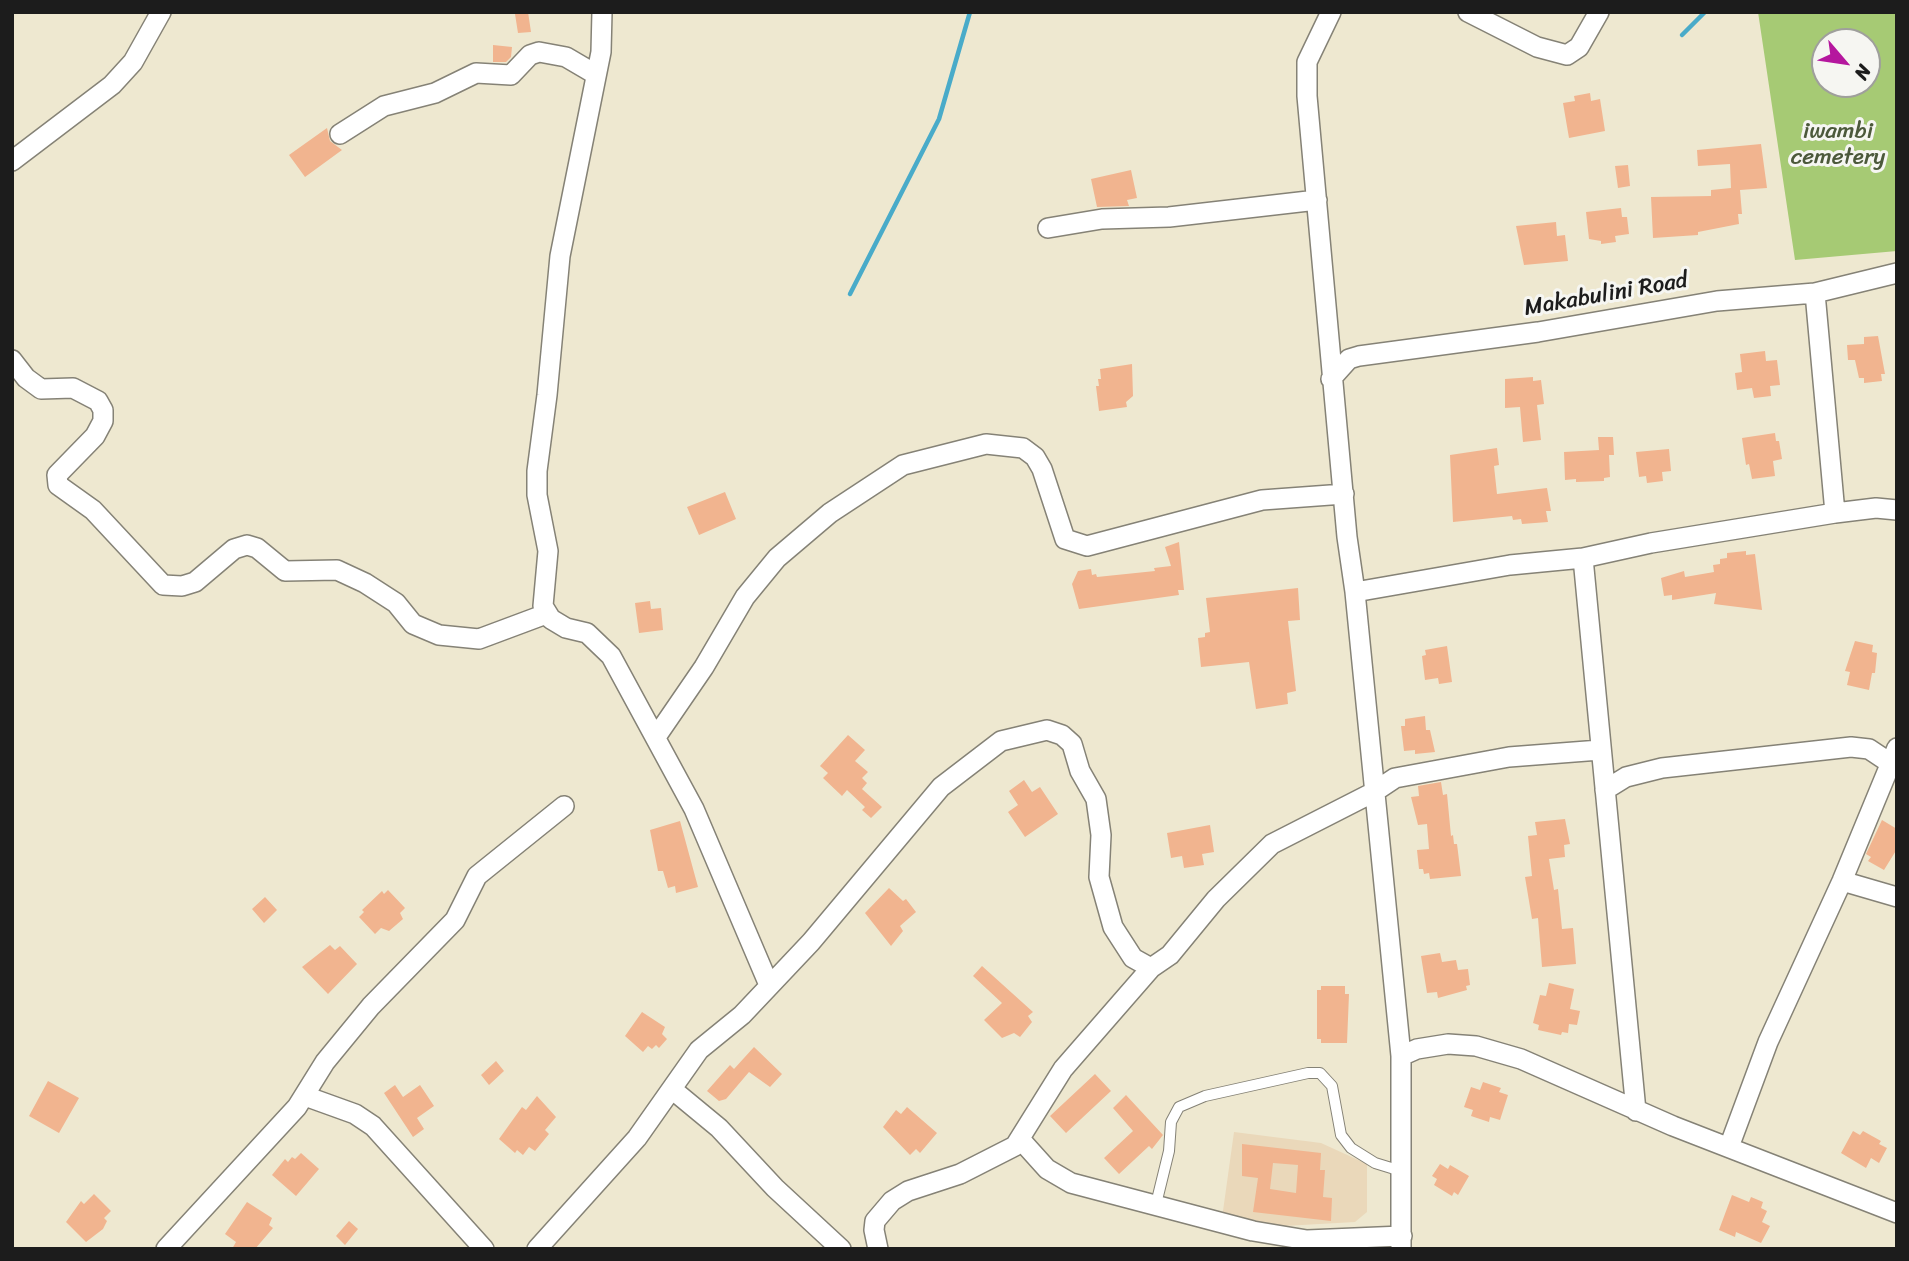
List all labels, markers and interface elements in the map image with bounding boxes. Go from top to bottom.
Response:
north arrow [1811,28,1881,98]
text: N [1845,59,1881,86]
park label: iwambi cemetery [1791,118,1885,172]
street label: Makabulini Road [1522,267,1690,323]

